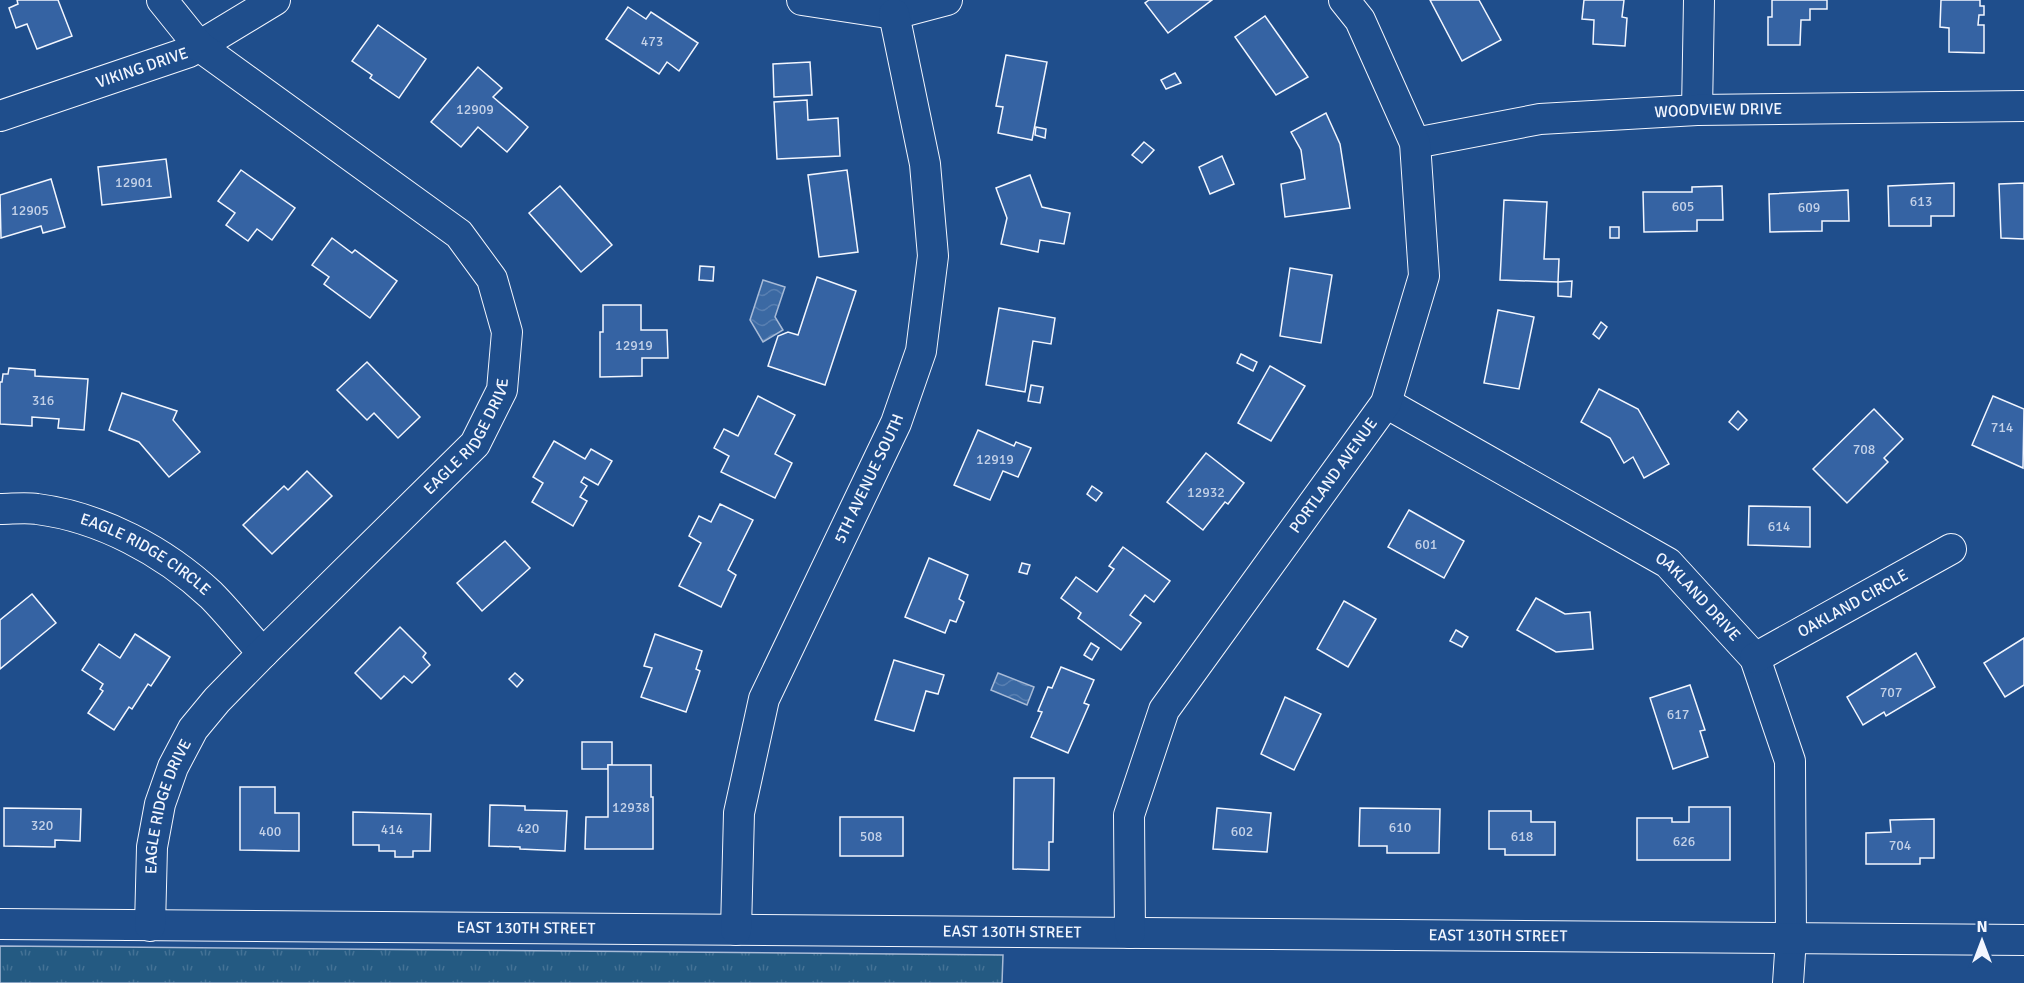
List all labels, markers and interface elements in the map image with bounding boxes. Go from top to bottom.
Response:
house number: 473 [641,33,663,50]
street label: VIKING DRIVE [93,43,191,93]
street label: WOODVIEW DRIVE [1654,99,1783,122]
house number: 12909 [456,101,494,118]
house number: 12901 [115,174,153,191]
house number: 613 [1910,193,1932,210]
house number: 605 [1672,198,1694,215]
house number: 609 [1798,199,1820,216]
house number: 12905 [11,202,49,219]
house number: 12919 [615,337,653,354]
street label: EAGLE RIDGE DRIVE [419,377,513,499]
house number: 316 [32,392,54,409]
street label: 5TH AVENUE SOUTH [830,411,908,547]
street label: PORTLAND AVENUE [1285,414,1382,537]
house number: 714 [1991,419,2014,436]
house number: 708 [1853,441,1875,458]
house number: 12919 [976,451,1014,468]
house number: 12932 [1187,484,1225,501]
street label: EAGLE RIDGE CIRCLE [78,509,215,600]
house number: 614 [1768,518,1791,535]
house number: 601 [1415,536,1437,553]
street label: OAKLAND DRIVE [1652,548,1745,645]
street label: OAKLAND CIRCLE [1794,565,1912,642]
house number: 707 [1880,684,1902,701]
house number: 617 [1667,706,1689,723]
street label: EAGLE RIDGE DRIVE [141,736,196,874]
house number: 12938 [612,799,650,816]
house number: 320 [31,817,53,834]
house number: 610 [1389,819,1411,836]
house number: 420 [517,820,539,837]
house number: 414 [381,821,404,838]
house number: 400 [259,823,281,840]
house number: 602 [1231,823,1253,840]
house number: 508 [860,828,882,845]
house number: 618 [1511,828,1533,845]
house number: 626 [1673,833,1695,850]
house number: 704 [1889,837,1912,854]
north arrow [1952,911,2012,971]
text: N [1976,917,1988,937]
street label: EAST 130TH STREET [457,918,596,939]
street label: EAST 130TH STREET [942,921,1082,943]
street label: EAST 130TH STREET [1428,925,1568,946]

